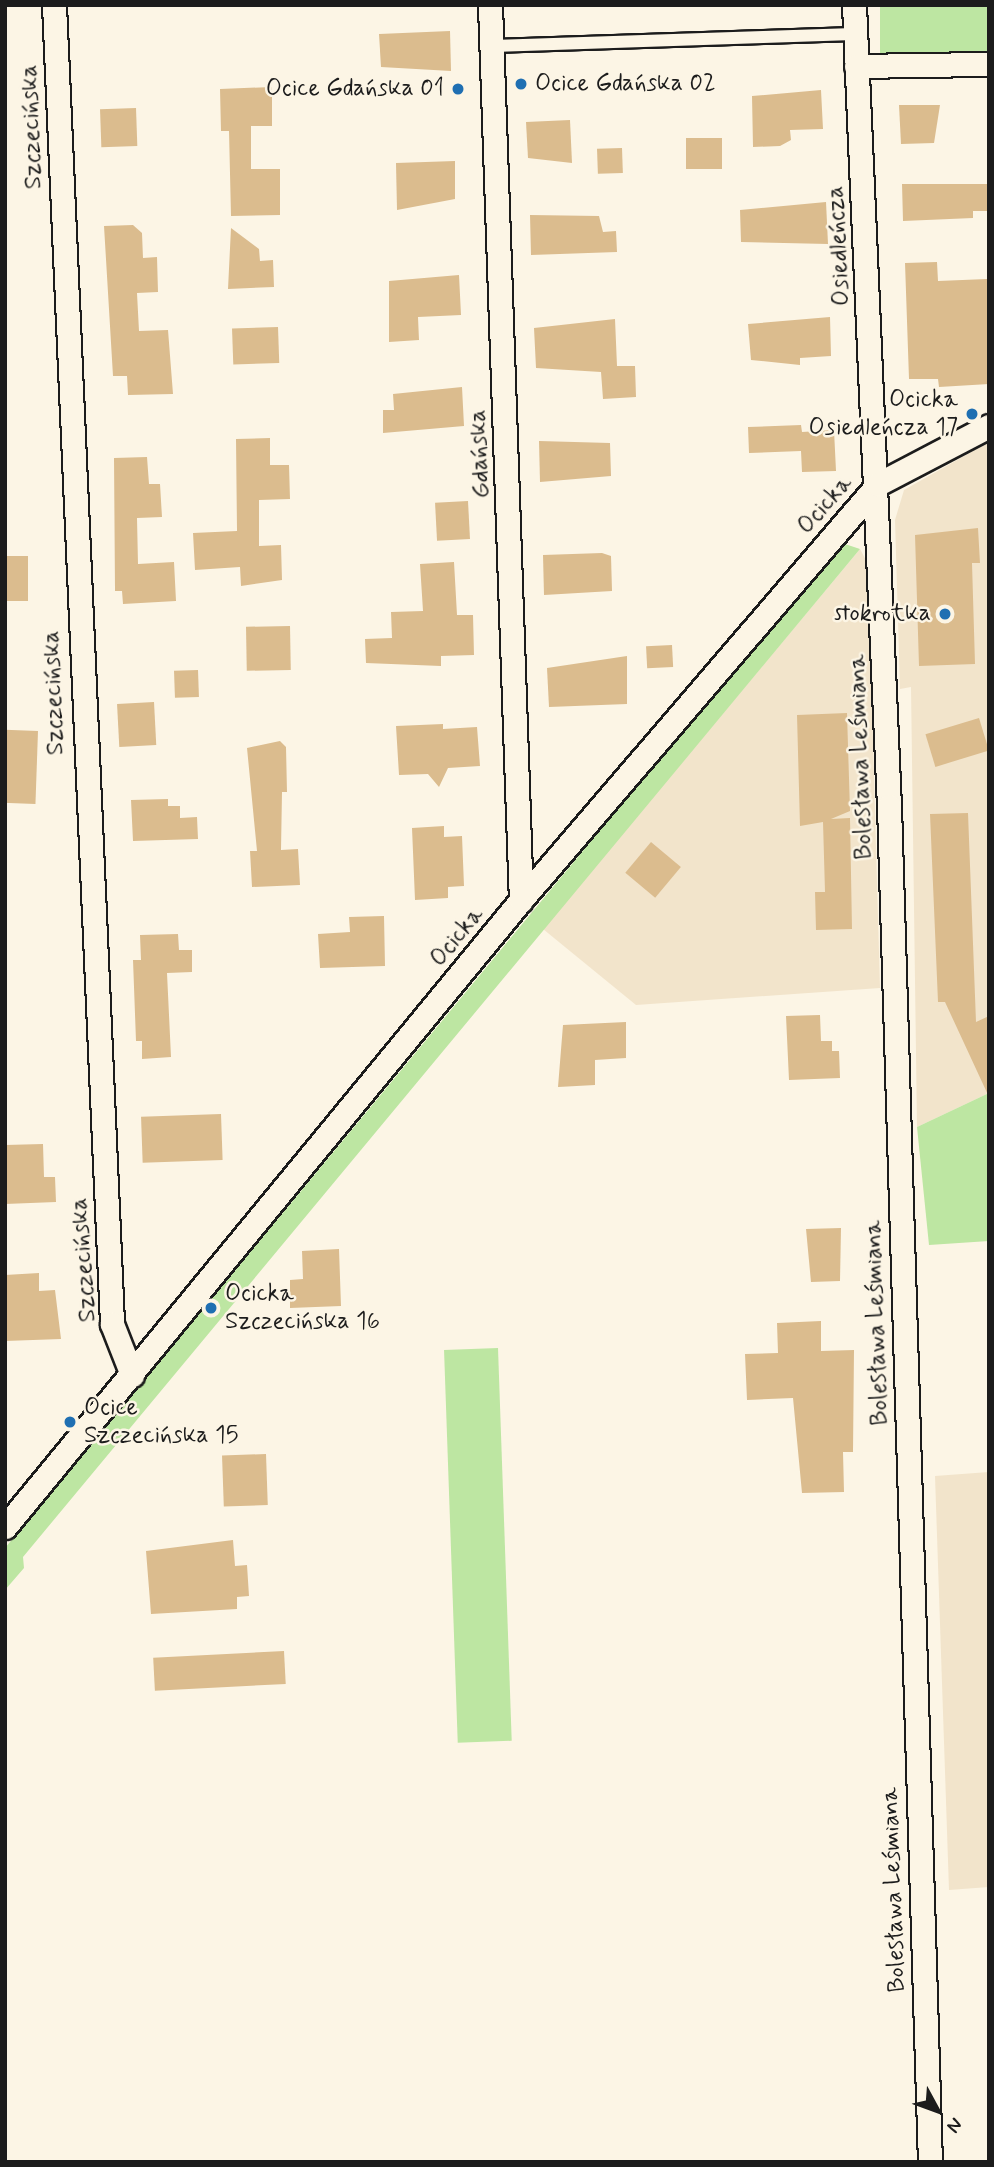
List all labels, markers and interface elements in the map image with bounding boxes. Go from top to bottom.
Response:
street label: Szczecińska [15,64,49,190]
place label: Ocice Gdańska 02 [535,70,717,98]
place label: Ocice Gdańska 01 [265,75,444,103]
marker: Ocice Gdańska 02 [513,76,529,92]
marker: Ocice Gdańska 01 [450,81,466,97]
street label: Osiedleńcza [821,185,857,307]
place label: Ocicka Osiedleńcza 17 [809,386,958,442]
marker: Ocicka Osiedleńcza 17 [964,406,980,422]
street label: Gdańska [464,409,496,499]
street label: Ocicka [792,470,858,540]
place label: stokrotka [834,600,931,628]
marker: stokrotka [937,606,953,622]
street label: Szczecińska [37,630,71,756]
street label: Bolesława Leśmiana [843,653,879,861]
street label: Ocicka [424,901,490,973]
street label: Szczecińska [65,1197,103,1323]
street label: Bolesława Leśmiana [859,1219,895,1427]
place label: Ocicka Szczecińska 16 [225,1280,380,1336]
marker: Ocicka Szczecińska 16 [203,1300,219,1316]
place label: Ocice Szczecińska 15 [84,1394,239,1450]
marker: Ocice Szczecińska 15 [62,1414,78,1430]
street label: Bolesława Leśmiana [876,1786,912,1994]
north arrow [903,2076,973,2146]
text: N [941,2112,968,2138]

